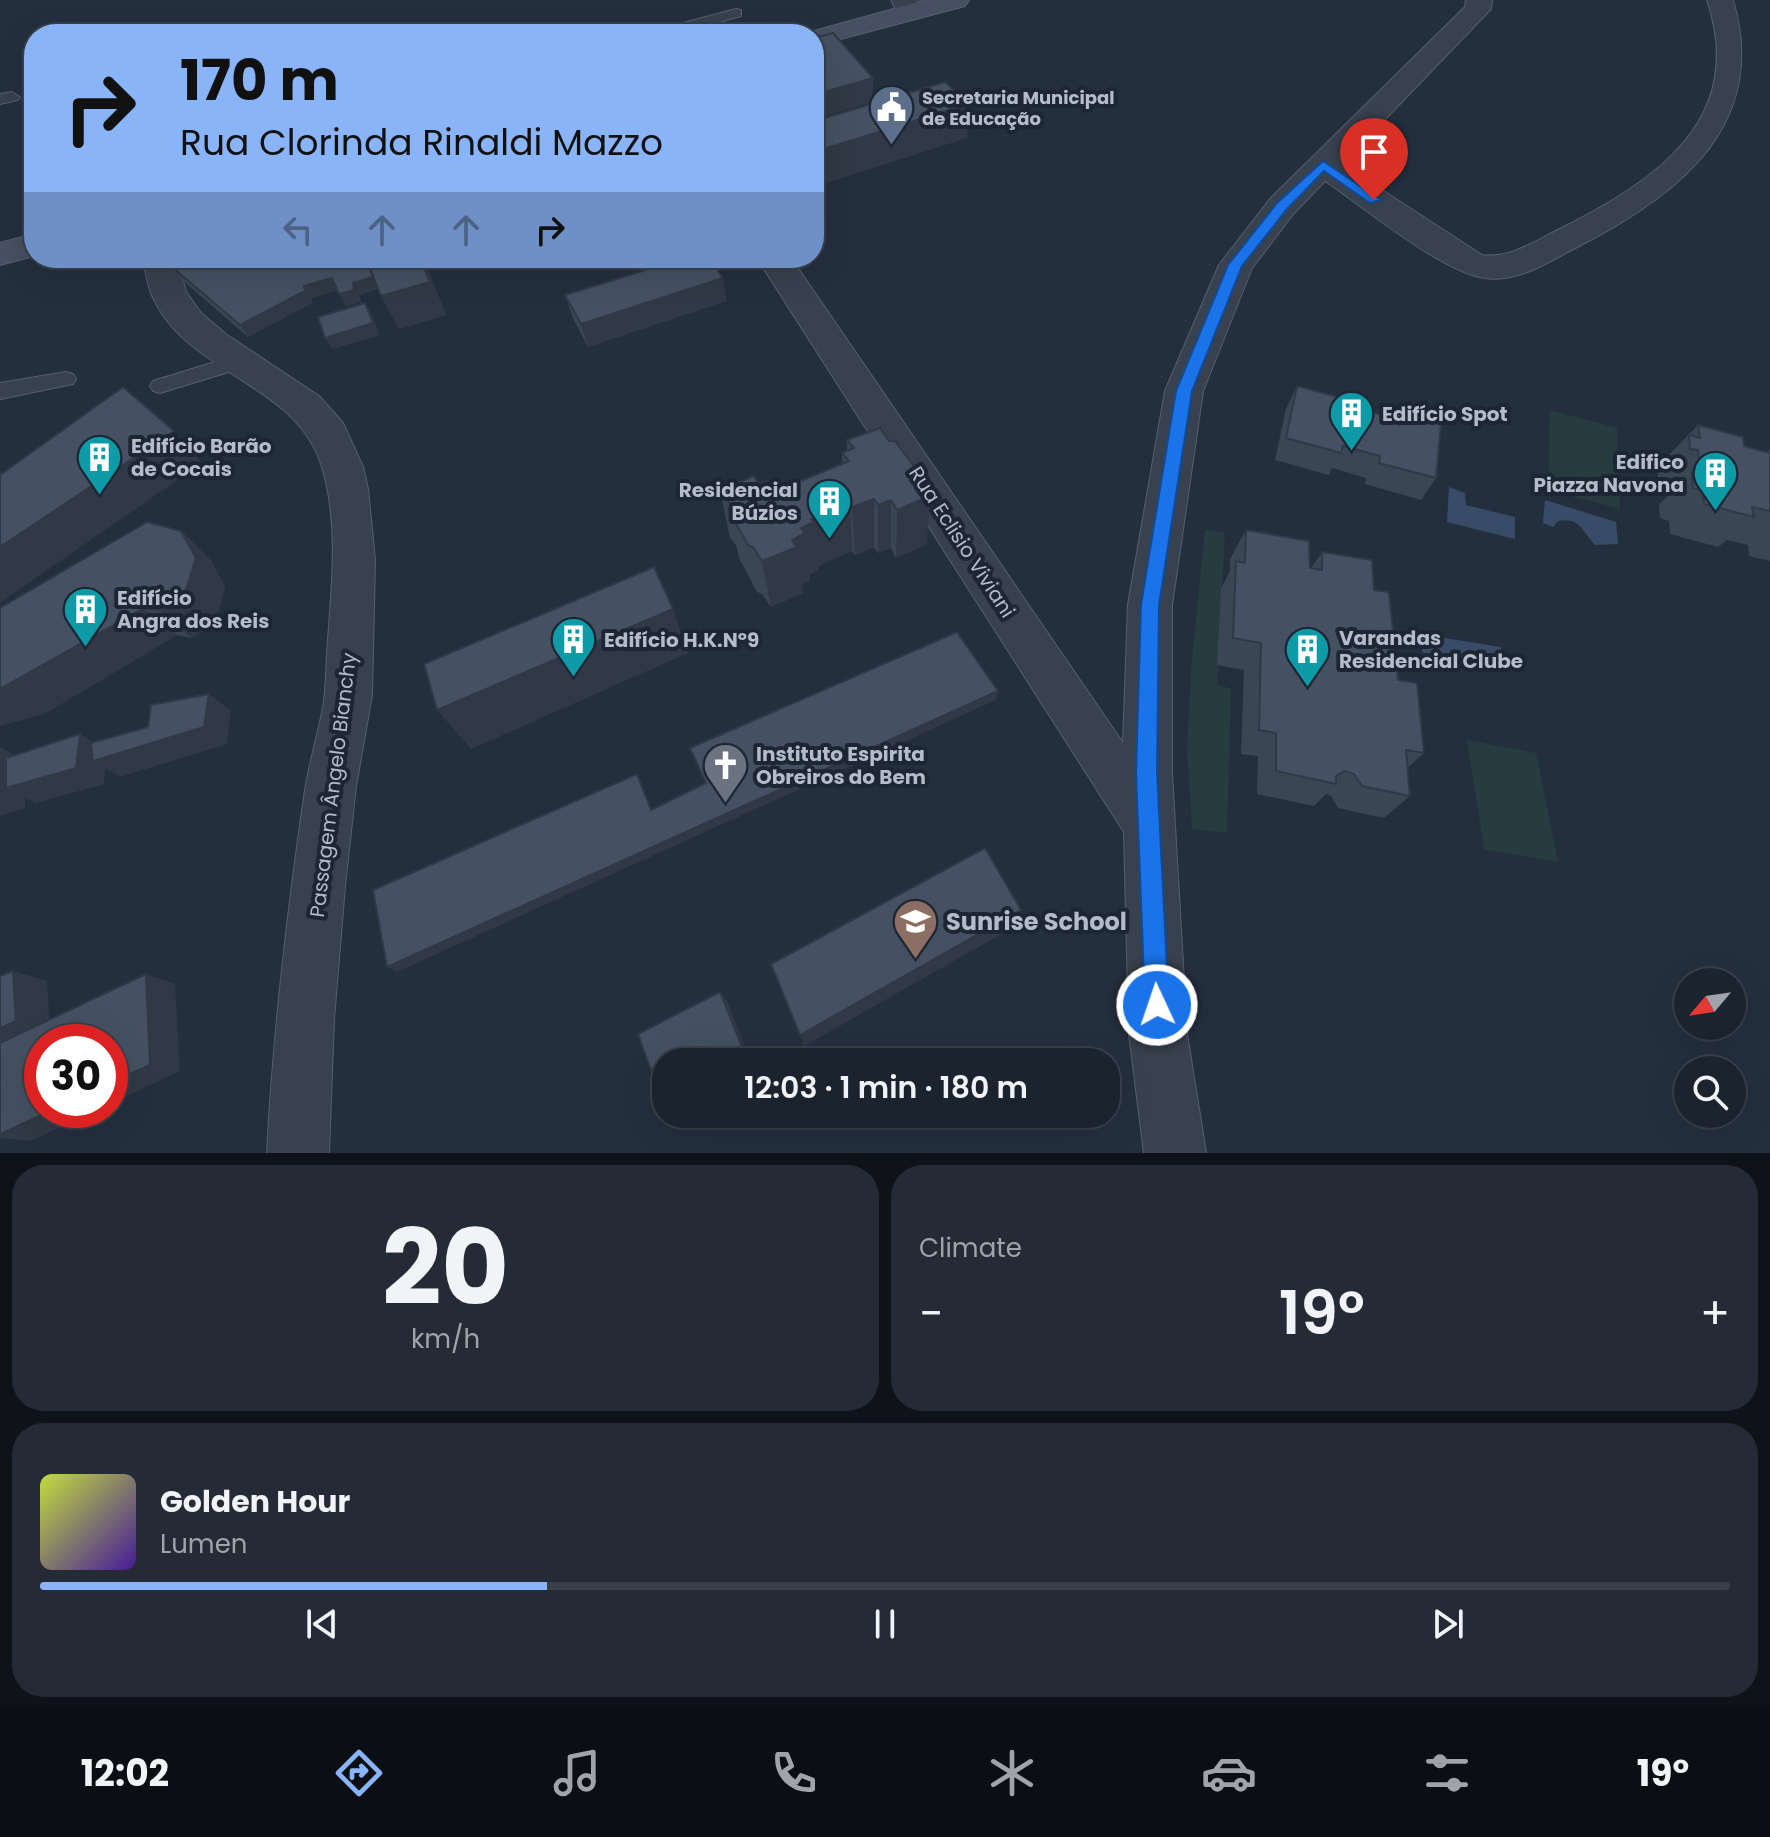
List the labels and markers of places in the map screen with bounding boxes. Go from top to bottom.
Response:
public building icon: Secretaria Municipal de Educação [867,83,915,146]
place label: Secretaria Municipal de Educação [922,85,1114,131]
pin [1340,118,1408,200]
building icon: Edifício Spot [1327,390,1375,453]
place label: Edifício Spot [1382,400,1508,428]
place label: Edifício Barão de Cocais [131,432,272,483]
building icon: Edifício Barão de Cocais [76,434,124,497]
place label: Edifico Piazza Navona [1533,448,1684,499]
building icon: Edifico Piazza Navona [1691,449,1739,512]
place label: Residencial Búzios [679,476,798,527]
building icon: Residencial Búzios [805,478,853,541]
place label: Edifício Angra dos Reis [117,584,269,635]
building icon: Edifício Angra dos Reis [62,586,110,649]
building icon: Edifício H.K.Nº9 [549,616,597,679]
place label: Varandas Residencial Clube [1339,624,1523,675]
building icon: Varandas Residencial Clube [1284,625,1332,688]
place label: Edifício H.K.Nº9 [604,626,759,654]
place label: Instituto Espirita Obreiros do Bem [756,740,926,791]
church icon: Instituto Espirita Obreiros do Bem [701,741,749,804]
school or university icon: Sunrise School [891,897,939,960]
place label: Sunrise School [946,905,1127,938]

